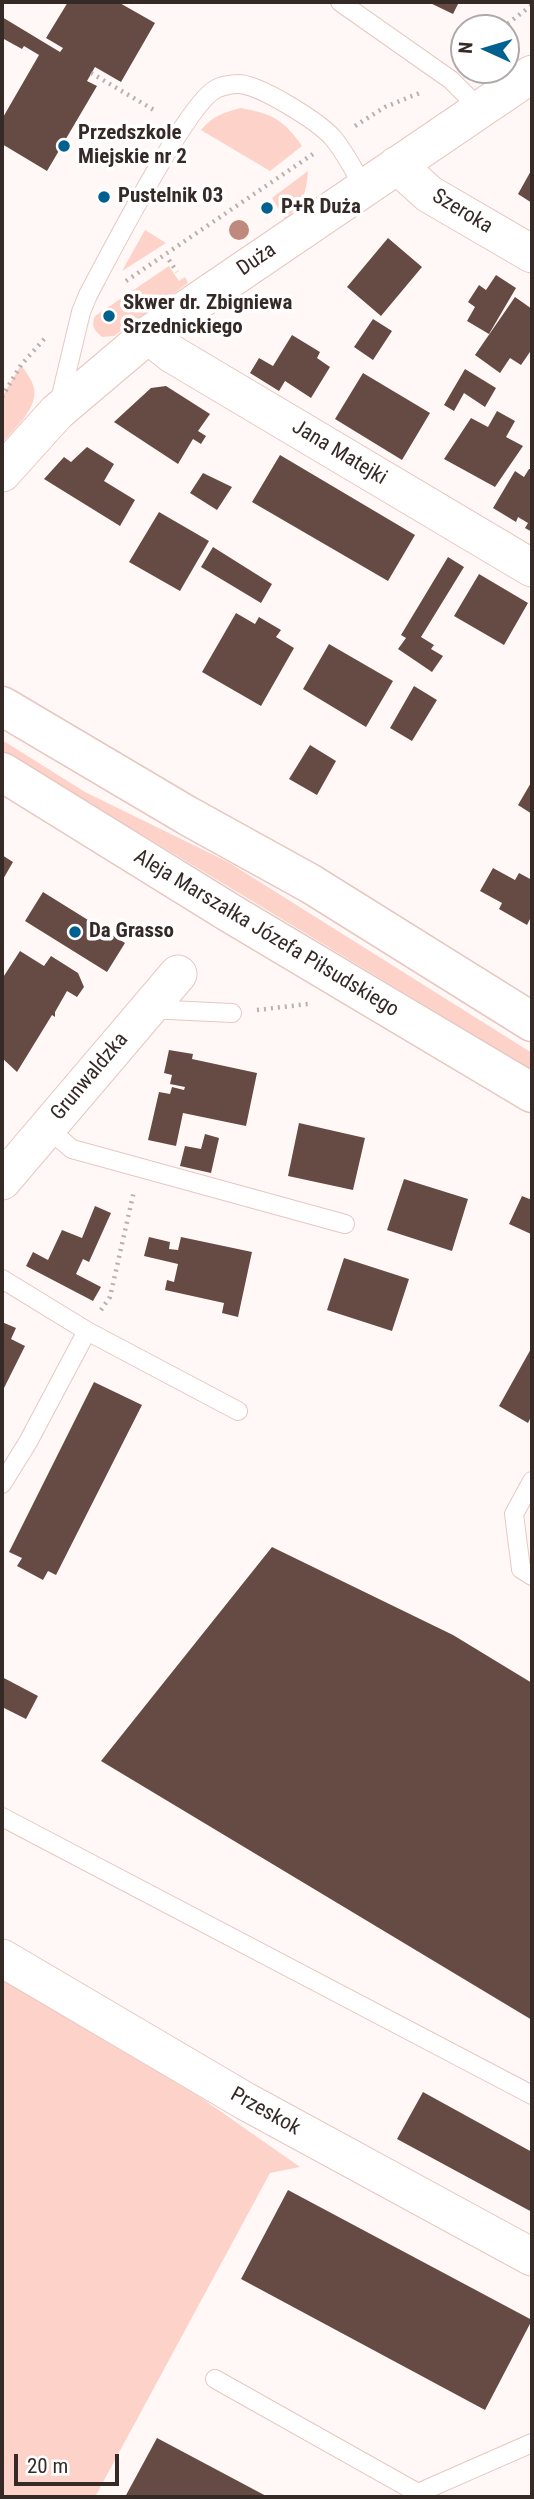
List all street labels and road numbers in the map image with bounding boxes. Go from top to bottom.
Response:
street label: Szeroka [427,184,497,240]
street label: Duża [233,238,281,282]
street label: Jana Matejki [287,415,391,491]
street label: Aleja Marszałka Józefa Piłsudskiego [129,845,403,1023]
street label: Grunwaldzka [46,1028,134,1126]
street label: Przeskok [226,2083,304,2141]

